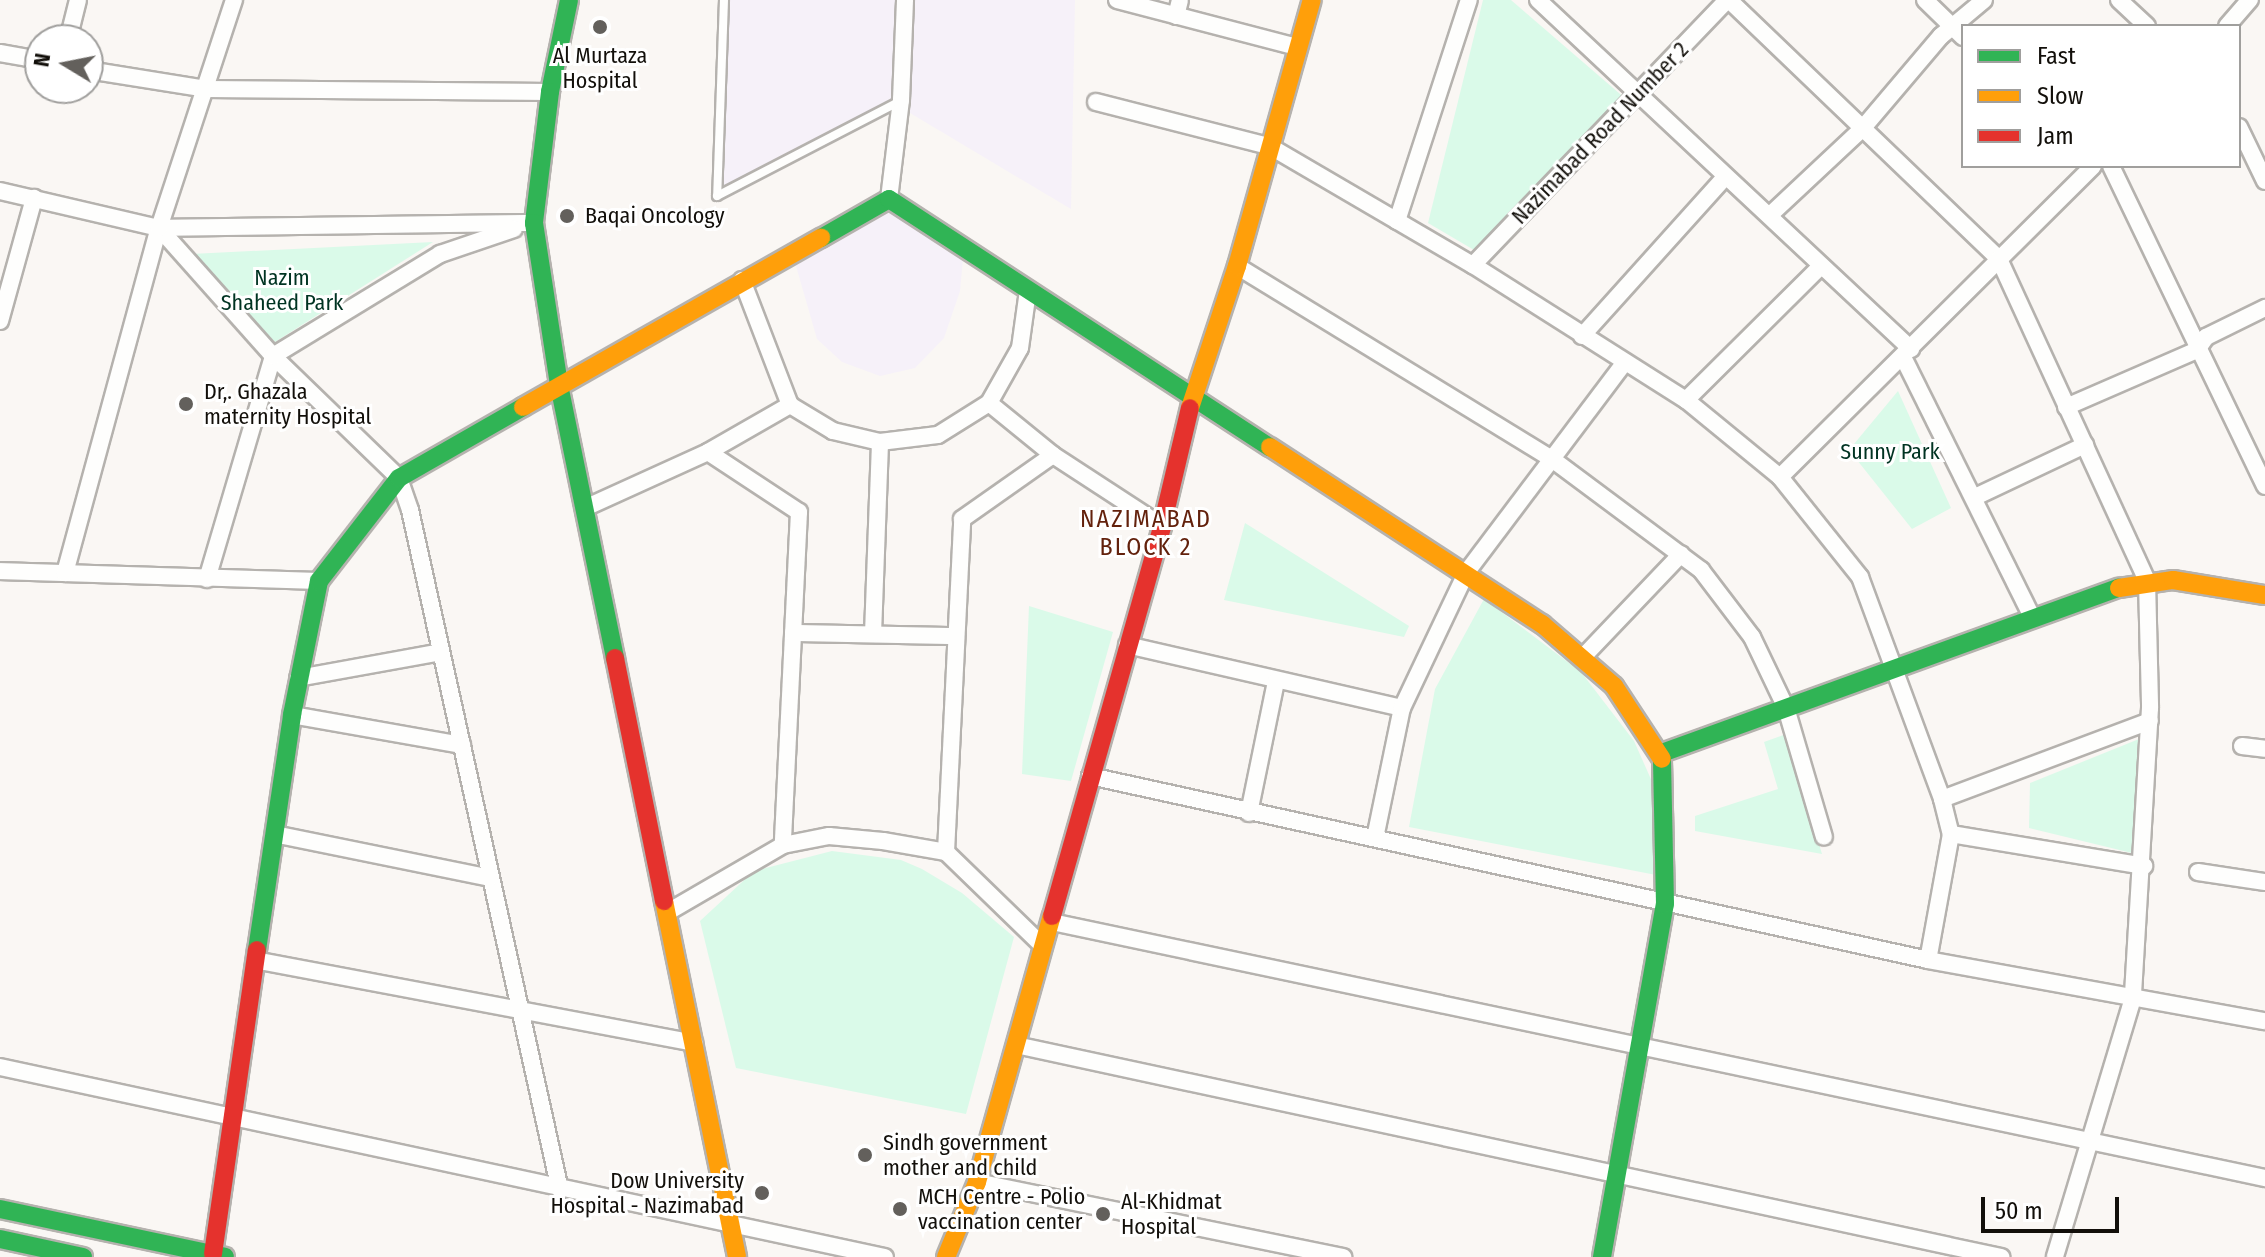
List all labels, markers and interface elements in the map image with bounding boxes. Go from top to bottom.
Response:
marker: Al Murtaza Hospital [589,16,611,38]
north arrow [24,24,104,104]
legend [1961,24,2241,168]
street label: Nazimabad Road Number 2 [1506,36,1694,230]
place label: Al Murtaza Hospital [553,42,647,94]
text: Fast [2037,42,2076,70]
text: N [27,51,56,69]
text: Slow [2037,82,2083,110]
text: Jam [2037,122,2074,150]
place label: Baqai Oncology [585,203,725,229]
marker: Baqai Oncology [556,205,578,227]
park label: Nazim Shaheed Park [221,264,343,316]
place label: Dr,. Ghazala maternity Hospital [204,378,371,430]
marker: Dr,. Ghazala maternity Hospital [175,393,197,415]
park label: Sunny Park [1840,439,1940,465]
district label: NAZIMABAD BLOCK 2 [1080,506,1212,562]
place label: Sindh government mother and child [883,1129,1047,1180]
marker: Sindh government mother and child [854,1144,876,1166]
place label: Dow University Hospital - Nazimabad [550,1167,744,1218]
scale bar [1985,1181,2123,1231]
marker: Dow University Hospital - Nazimabad [751,1182,773,1204]
place label: MCH Centre - Polio vaccination center [918,1183,1085,1234]
place label: Al-Khidmat Hospital [1121,1188,1222,1240]
text: 50 m [1995,1197,2043,1225]
marker: MCH Centre - Polio vaccination center [889,1198,911,1220]
marker: Al-Khidmat Hospital [1092,1203,1114,1225]

